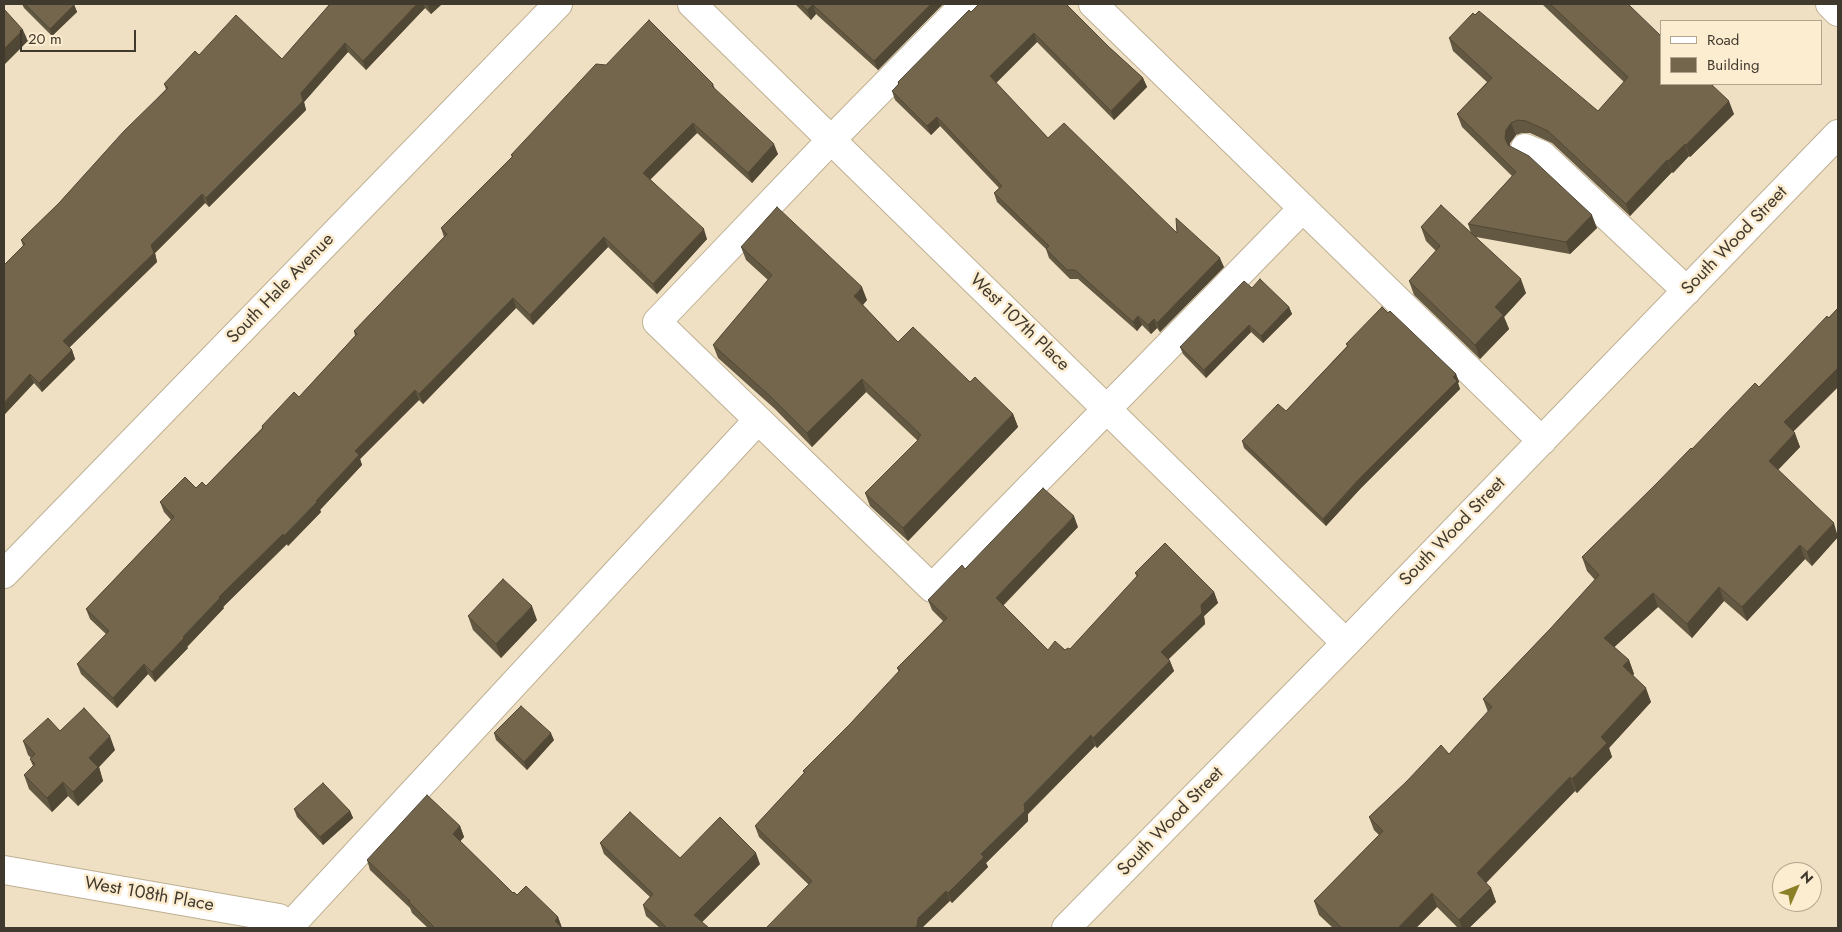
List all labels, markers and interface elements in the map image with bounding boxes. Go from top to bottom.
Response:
scale bar [22,20,139,52]
legend [1660,20,1822,85]
text: 20 m [28,28,62,50]
text: Road [1707,29,1739,51]
text: Building [1707,54,1759,76]
street label: South Wood Street [1678,182,1792,300]
street label: South Hale Avenue [223,229,339,349]
street label: West 107th Place [964,270,1074,376]
street label: South Wood Street [1396,473,1510,591]
street label: South Wood Street [1114,763,1228,881]
north arrow [1772,862,1822,912]
text: N [1796,866,1818,888]
street label: West 108th Place [83,873,215,917]

